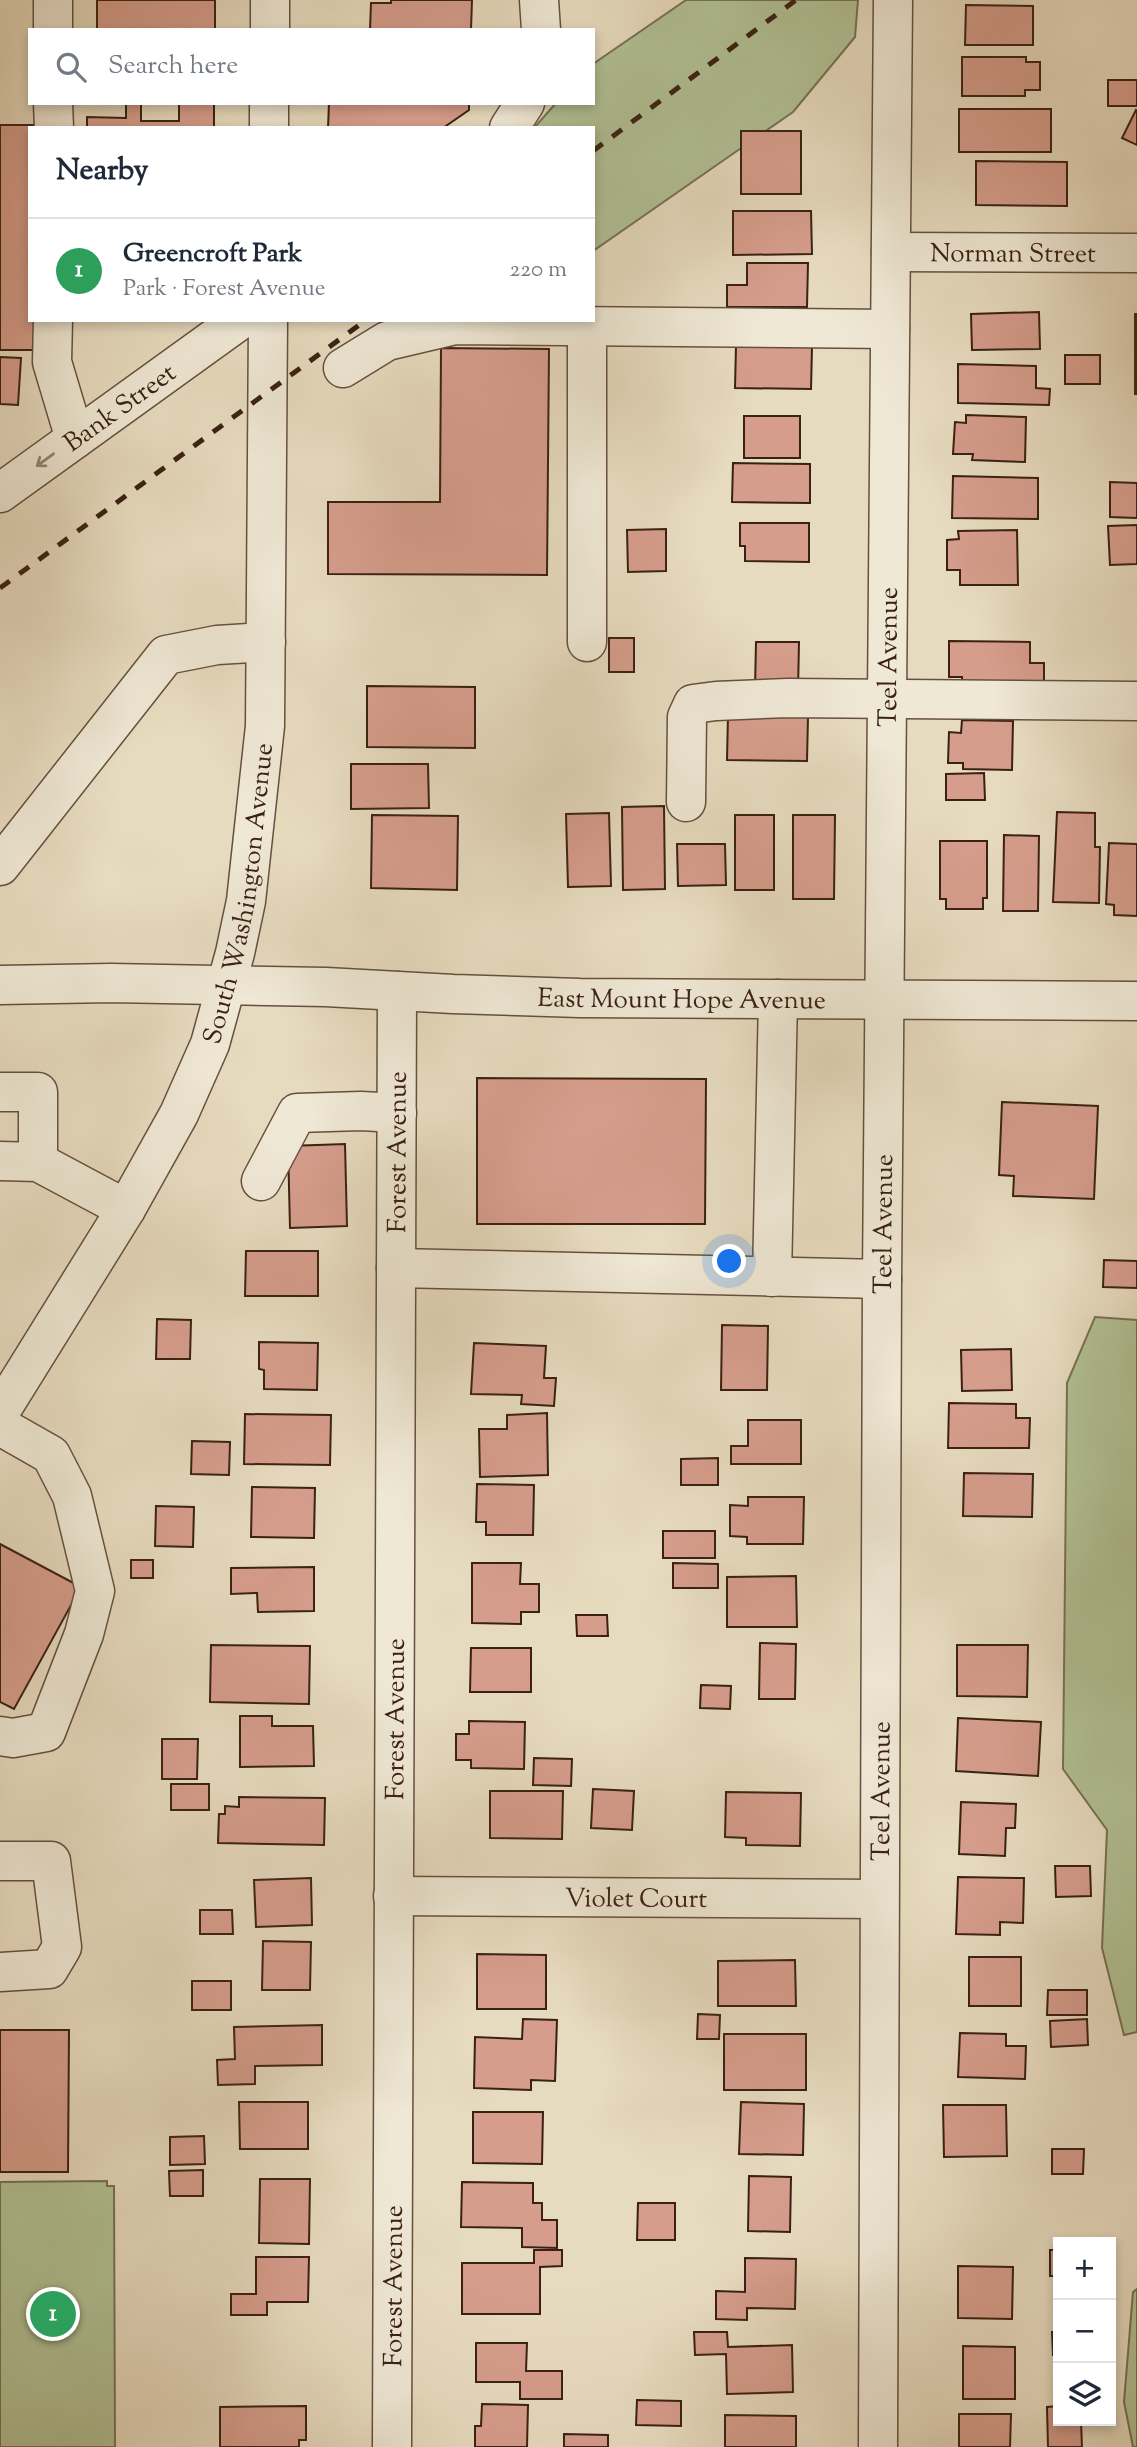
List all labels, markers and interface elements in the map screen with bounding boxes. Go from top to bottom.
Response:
search box [28,28,595,105]
icon: search [52,48,90,86]
text: Search here [108,48,238,85]
text: Nearby [56,150,148,193]
text: Greencroft Park [123,236,302,273]
street label: Norman Street [930,236,1096,274]
text: 1 [75,254,83,287]
text: 220 m [509,254,567,287]
text: Park · Forest Avenue [123,273,326,306]
street label: Bank Street [57,356,185,462]
one-way arrow [36,453,55,468]
street label: Teel Avenue [871,587,909,727]
street label: South Washington Avenue [195,741,284,1049]
street label: East Mount Hope Avenue [537,981,826,1020]
street label: Forest Avenue [380,1071,418,1233]
street label: Teel Avenue [866,1154,904,1294]
your location [712,1244,746,1278]
street label: Forest Avenue [378,1638,416,1800]
street label: Teel Avenue [864,1721,901,1861]
street label: Violet Court [565,1881,707,1919]
street label: Forest Avenue [376,2205,414,2367]
map controls [1053,2237,1116,2426]
button: + [1053,2237,1116,2300]
pin: 1 [30,2288,76,2340]
button: − [1053,2300,1116,2363]
button: layers [1053,2363,1116,2426]

